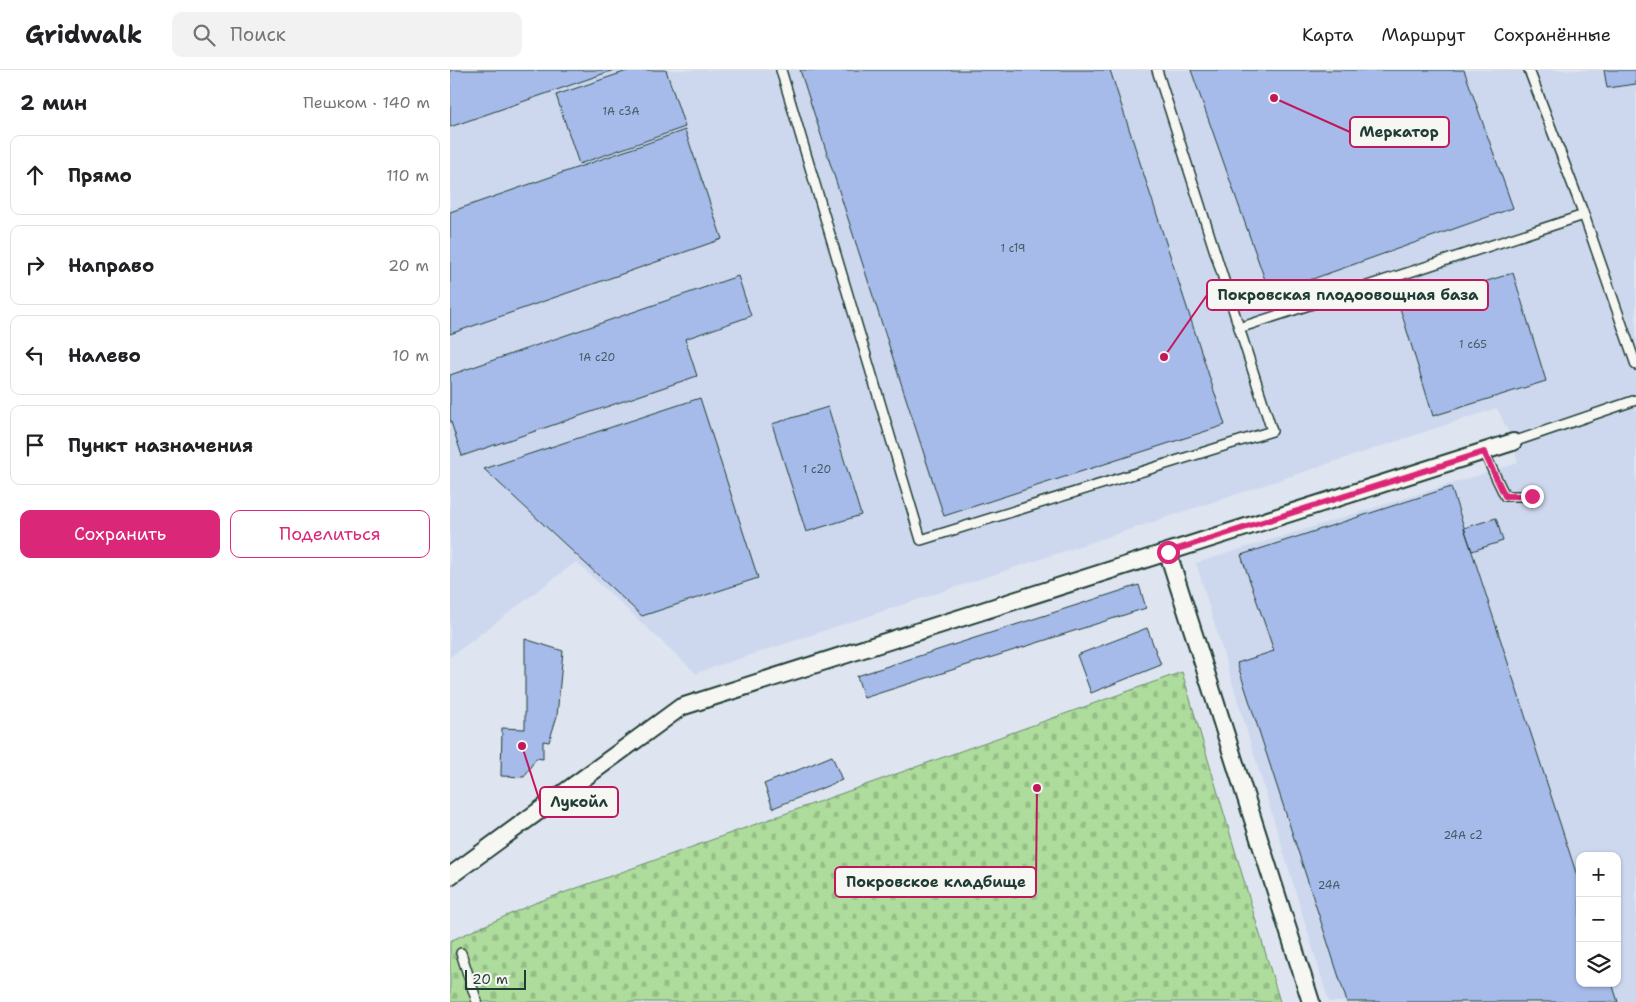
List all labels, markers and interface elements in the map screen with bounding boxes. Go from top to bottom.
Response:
search box [172,12,522,57]
text: Gridwalk [25,19,142,51]
icon: search [190,21,218,49]
text: Поиск [230,22,286,47]
text: Карта [1302,23,1353,47]
text: Маршрут [1381,23,1465,47]
text: Сохранённые [1493,23,1611,47]
text: 2 мин [20,89,87,117]
text: Пешком · 140 m [303,92,430,113]
house number: 1А с3А [602,104,640,119]
callout: Меркатор [1350,117,1449,147]
text: Меркатор [1359,122,1439,142]
icon: ahead [21,161,49,189]
text: Прямо [68,163,132,188]
text: 110 m [386,165,429,186]
house number: 1 с19 [1000,241,1026,256]
icon: right [21,251,49,279]
text: Направо [68,253,154,278]
text: 20 m [388,255,429,276]
callout: Покровская плодоовощная база [1207,280,1488,310]
text: Покровская плодоовощная база [1217,285,1479,305]
house number: 1 с65 [1459,337,1487,352]
icon: left [21,341,49,369]
text: Налево [68,343,141,368]
text: 10 m [392,345,429,366]
house number: 1А с20 [579,350,615,365]
icon: arrive [21,431,49,459]
text: Пункт назначения [68,433,253,458]
house number: 1 с20 [803,462,831,477]
route end [1521,485,1544,508]
button: Сохранить [20,510,220,558]
button: Поделиться [230,510,430,558]
route start [1157,541,1180,564]
callout: Лукойл [540,787,618,817]
text: Лукойл [550,792,608,812]
house number: 24А с2 [1443,828,1483,843]
map controls [1576,852,1621,987]
button: + [1576,852,1621,897]
callout: Покровское кладбище [835,867,1036,897]
text: Покровское кладбище [846,872,1026,892]
house number: 24А [1318,878,1340,893]
button: − [1576,897,1621,942]
button: layers [1576,942,1621,987]
scale bar [465,967,526,990]
text: 20 m [472,970,508,988]

